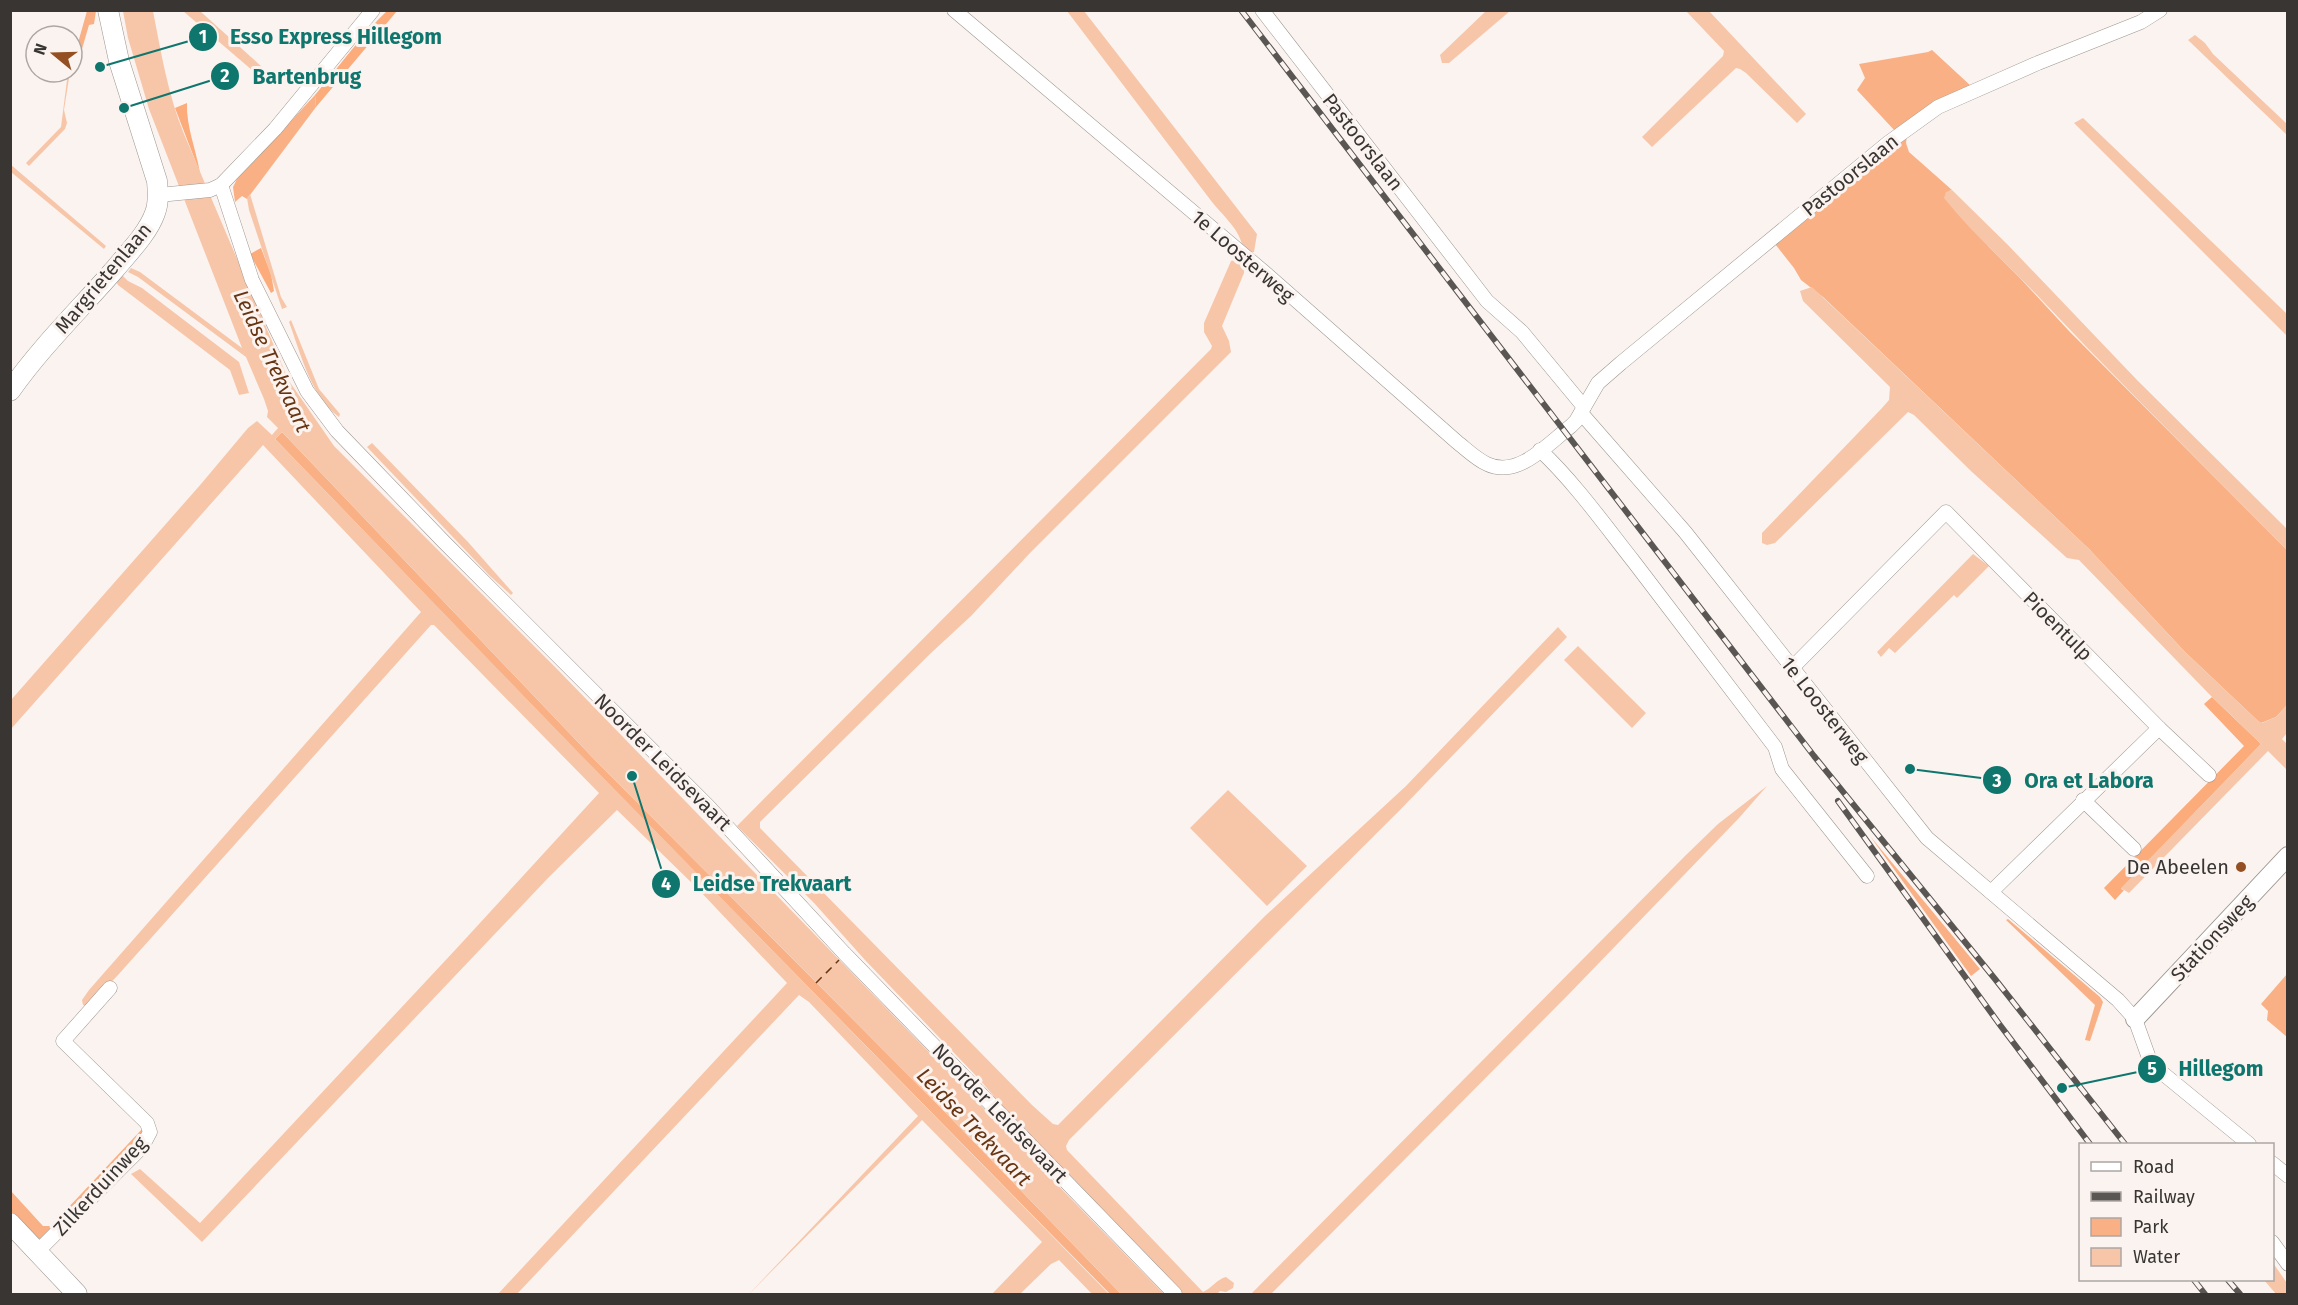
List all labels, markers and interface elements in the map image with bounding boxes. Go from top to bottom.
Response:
callout: Esso Express Hillegom [188,17,454,56]
north arrow [24,24,84,84]
text: Esso Express Hillegom [230,24,442,50]
text: 1 [199,26,207,48]
text: N [30,41,51,57]
callout: Bartenbrug [210,57,373,96]
text: Bartenbrug [253,64,362,90]
text: 2 [220,65,230,87]
street label: Pastoorslaan [1318,89,1408,195]
street label: Pastoorslaan [1797,129,1903,221]
street label: 1e Loosterweg [1187,205,1300,308]
street label: Margrietenlaan [50,218,156,338]
water label: Leidse Trekvaart [228,286,317,437]
street label: Pioentulp [2018,586,2098,666]
street label: 1e Loosterweg [1776,652,1874,768]
street label: Noorder Leidsevaart [589,688,737,836]
callout: Ora et Labora [1982,761,2165,800]
text: Ora et Labora [2024,768,2154,794]
text: 3 [1991,770,2002,792]
place label: De Abeelen [2126,855,2229,879]
marker: De Abeelen [2234,860,2248,874]
callout: Leidse Trekvaart [651,864,864,903]
text: Leidse Trekvaart [693,871,852,897]
text: 4 [661,873,671,895]
street label: Stationsweg [2166,889,2259,986]
street label: Noorder Leidsevaart [927,1038,1073,1188]
callout: Hillegom [2137,1049,2276,1088]
text: Hillegom [2179,1056,2264,1082]
text: 5 [2147,1058,2157,1080]
water label: Leidse Trekvaart [911,1063,1037,1192]
street label: Zilkerduinweg [48,1131,152,1240]
legend [2079,1143,2274,1281]
text: Road [2133,1156,2175,1178]
text: Railway [2133,1186,2195,1208]
text: Park [2133,1216,2169,1238]
text: Water [2133,1246,2180,1268]

